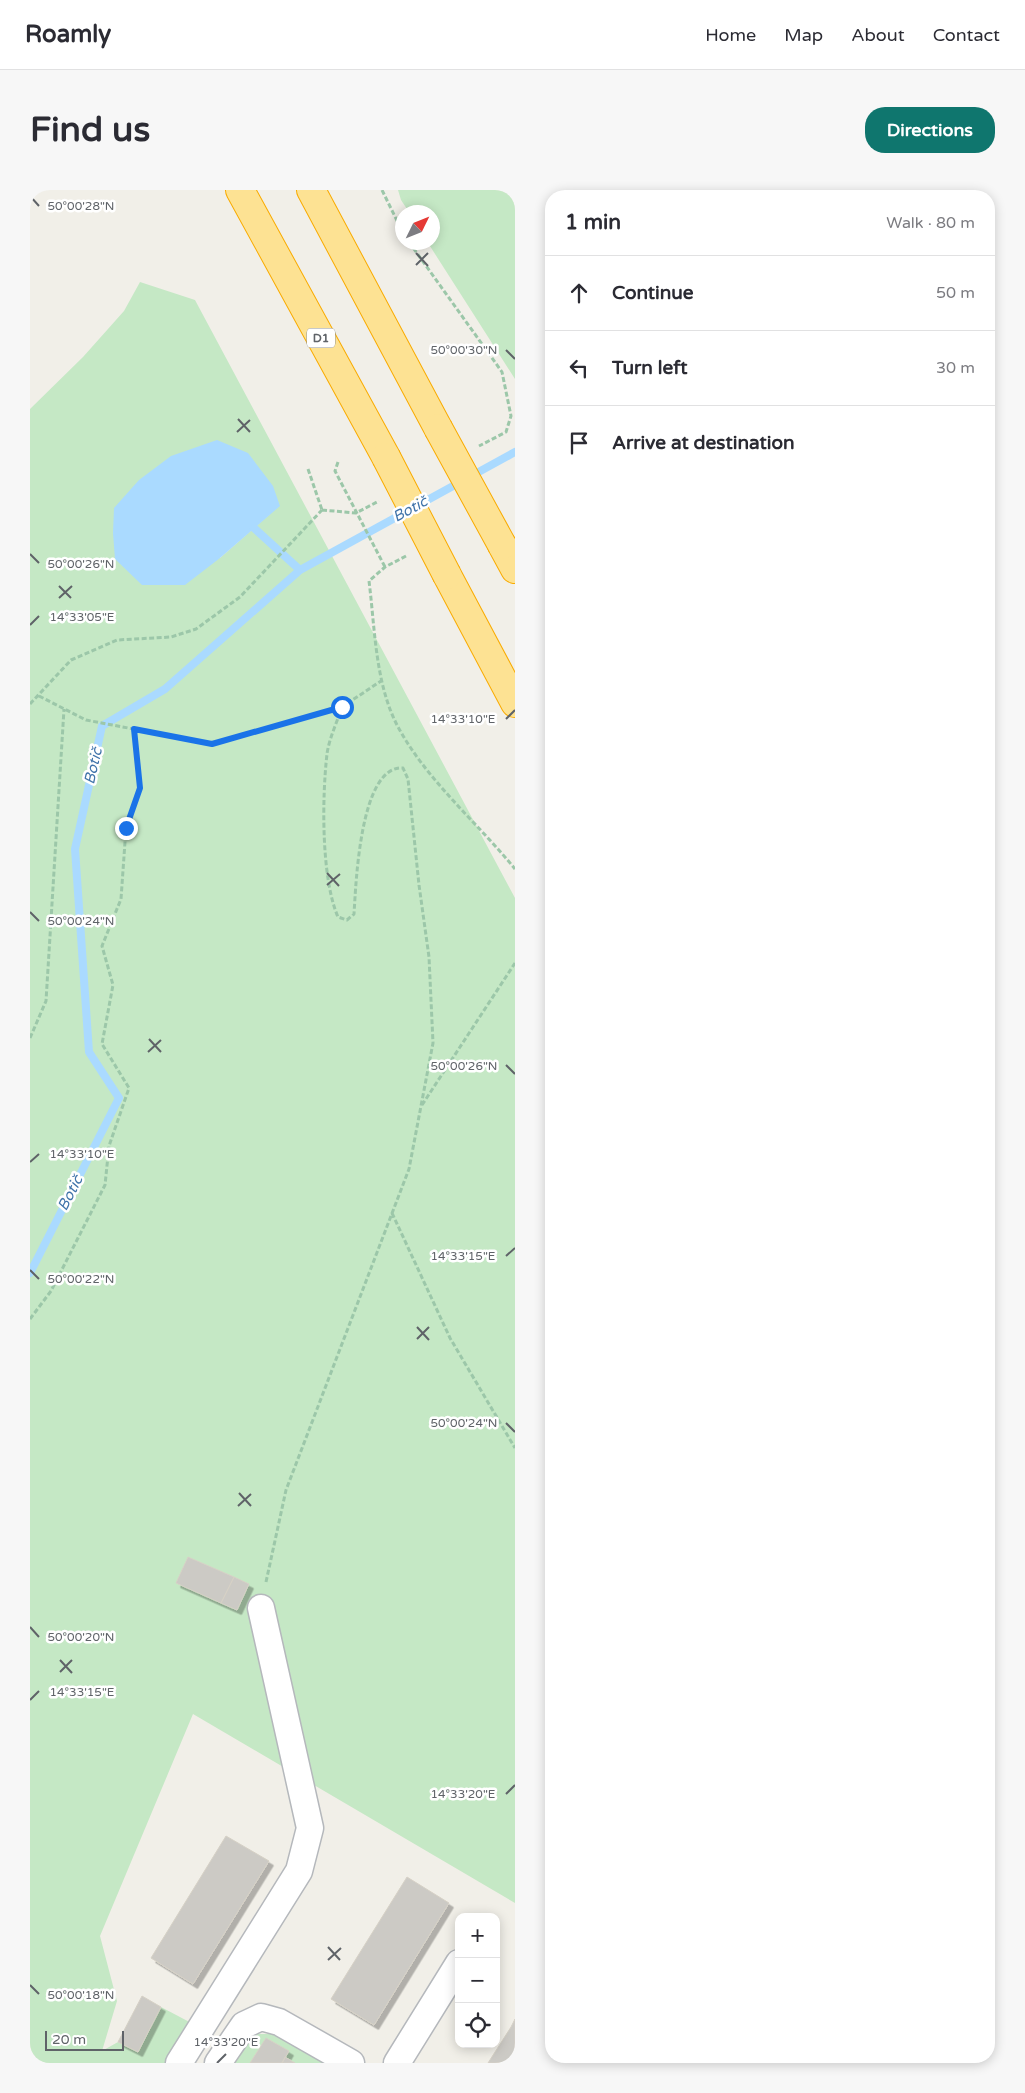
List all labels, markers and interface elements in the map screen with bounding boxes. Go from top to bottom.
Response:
text: Roamly [25,20,111,49]
text: Home [705,24,756,46]
text: Map [784,24,823,46]
text: About [851,24,905,46]
text: Contact [933,24,1000,46]
button: Directions [865,107,995,153]
text: Find us [30,109,150,151]
text: 50°00'28"N [48,199,115,213]
north arrow [395,205,440,250]
text: 1 min [565,210,621,235]
text: Walk · 80 m [886,213,975,233]
icon: ahead [565,279,593,307]
text: Continue [612,282,694,304]
text: 50 m [936,283,975,303]
road number: D1 [307,328,335,348]
text: 50°00'30"N [431,343,498,357]
icon: left [565,354,593,382]
text: Turn left [612,357,688,379]
text: 30 m [936,358,975,378]
icon: arrive [565,429,593,457]
text: Arrive at destination [612,432,795,454]
water label: Botič [390,491,432,526]
text: 50°00'26"N [48,557,115,571]
text: 14°33'05"E [49,610,115,624]
route start [331,696,354,719]
text: 14°33'10"E [430,712,496,726]
water label: Botič [80,744,106,786]
route end [115,817,138,840]
text: 50°00'24"N [48,914,115,928]
text: 50°00'26"N [431,1059,498,1073]
text: 14°33'10"E [49,1147,115,1161]
water label: Botič [54,1171,87,1213]
text: 14°33'15"E [430,1249,496,1263]
text: 50°00'22"N [48,1272,115,1286]
text: 50°00'24"N [431,1416,498,1430]
text: 50°00'20"N [48,1630,115,1644]
text: 14°33'15"E [49,1685,115,1699]
text: 14°33'20"E [430,1787,496,1801]
map controls [455,1913,500,2048]
button: + [455,1913,500,1958]
button: − [455,1958,500,2003]
text: 50°00'18"N [48,1988,115,2002]
button: locate [455,2003,500,2048]
scale bar [45,2028,124,2051]
text: 20 m [52,2031,86,2048]
text: 14°33'20"E [193,2035,259,2049]

